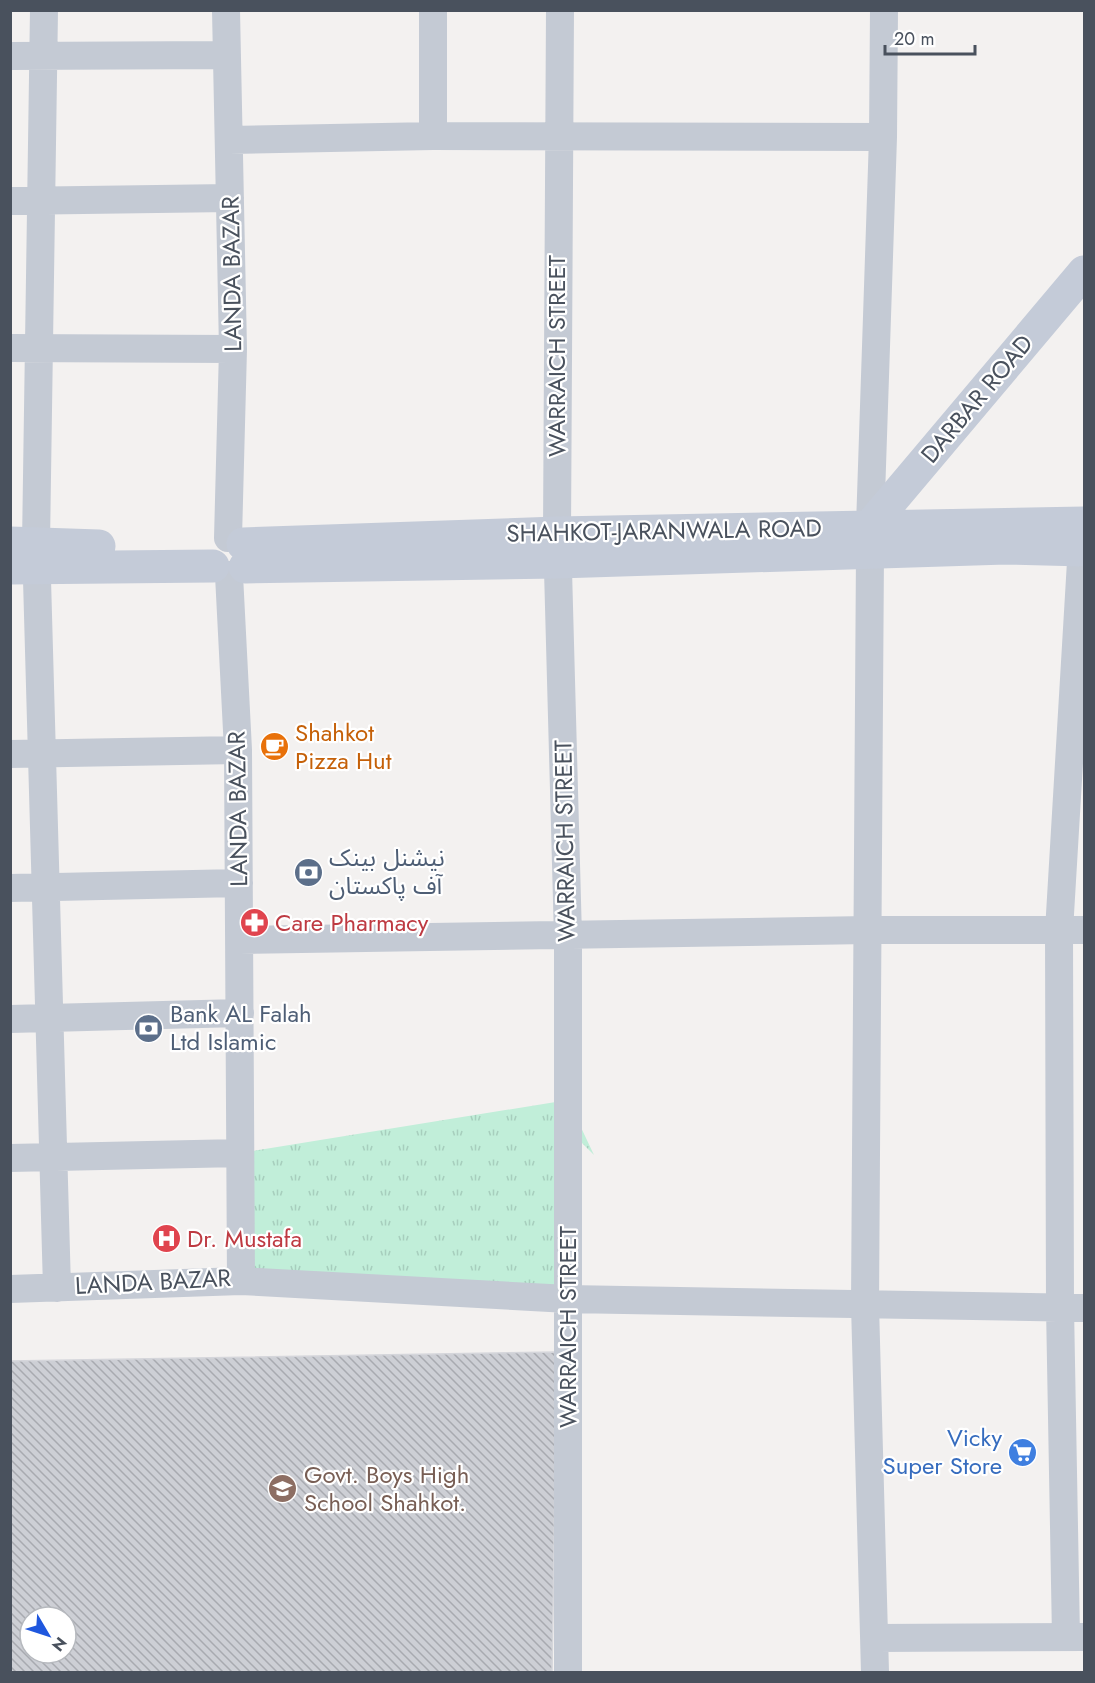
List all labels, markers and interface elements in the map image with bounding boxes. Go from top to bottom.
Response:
scale bar [885,18,975,56]
text: 20 m [894,26,934,52]
street label: LANDA BAZAR [213,195,250,352]
street label: WARRAICH STREET [539,255,574,457]
street label: DARBAR ROAD [912,327,1041,471]
street label: SHAHKOT-JARANWALA ROAD [506,510,822,551]
place label: Shahkot Pizza Hut [295,715,392,778]
street label: LANDA BAZAR [219,730,256,887]
cafe icon: Shahkot Pizza Hut [258,731,290,763]
street label: WARRAICH STREET [545,740,584,942]
place label: نیشنل بینک آف پاکستان [329,840,445,903]
bank icon: نیشنل بینک آف پاکستان [292,856,324,888]
place label: Care Pharmacy [275,905,429,940]
pharmacy icon: Care Pharmacy [238,907,270,939]
place label: Bank AL Falah Ltd Islamic [170,996,312,1059]
bank icon: Bank AL Falah Ltd Islamic [133,1012,165,1044]
place label: Dr. Mustafa [187,1221,302,1256]
hospital icon: Dr. Mustafa [150,1223,182,1255]
street label: WARRAICH STREET [550,1226,585,1428]
street label: LANDA BAZAR [74,1260,232,1303]
place label: Vicky Super Store [883,1420,1002,1483]
supermarket icon: Vicky Super Store [1007,1436,1039,1468]
place label: Govt. Boys High School Shahkot. [304,1457,469,1520]
school or university icon: Govt. Boys High School Shahkot. [267,1473,299,1505]
north arrow [18,1605,78,1665]
text: N [46,1632,72,1656]

